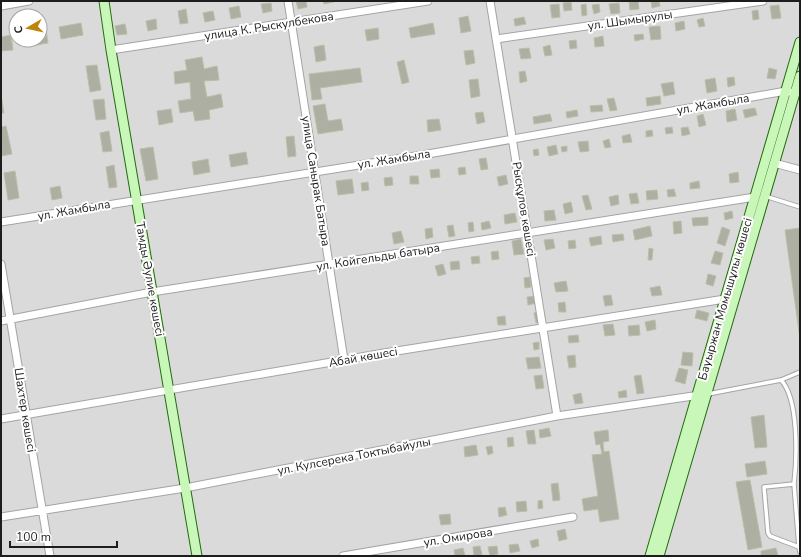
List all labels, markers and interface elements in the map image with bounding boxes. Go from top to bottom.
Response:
street label: ул. Шымырулы [587,6,673,34]
north arrow [8,8,48,48]
street label: улица К. Рыскулбекова [203,8,335,44]
text: С [11,24,27,34]
street label: ул. Жамбыла [675,90,751,118]
street label: улица Санырак Батыра [298,115,334,247]
street label: ул. Жамбыла [356,145,432,173]
street label: Рысқұлов көшесі [509,161,539,258]
street label: ул. Жамбыла [36,196,112,224]
street label: Бауыржан Момышұлы көшесі [694,216,756,382]
street label: Тамды Әулие көшесі [132,220,168,338]
street label: ул. Койгельды батыра [315,239,441,275]
street label: Абай көшесі [327,343,399,371]
street label: Шахтер көшесі [10,367,40,453]
street label: ул. Кулсерека Токтыбайулы [276,433,432,479]
scale bar [10,523,117,549]
street label: ул. Омирова [422,524,494,550]
text: 100 m [16,529,51,545]

